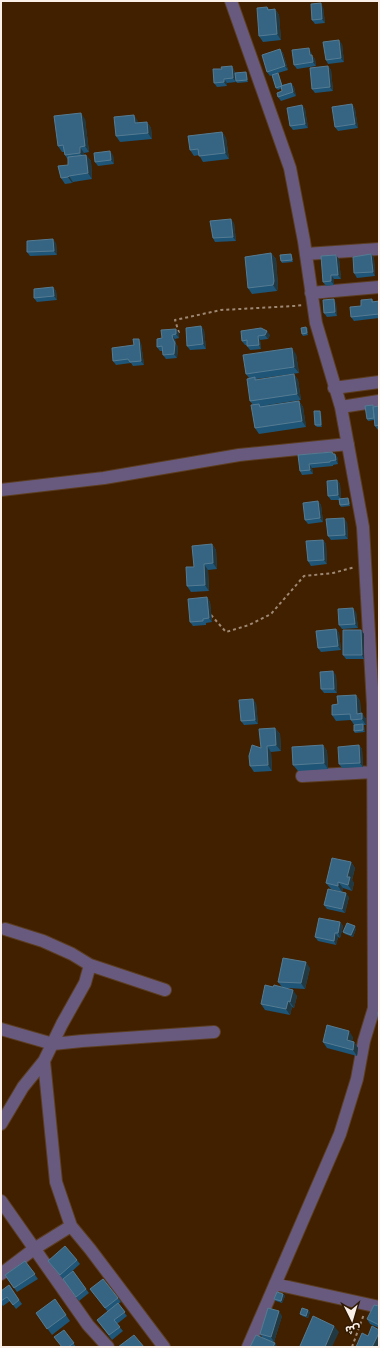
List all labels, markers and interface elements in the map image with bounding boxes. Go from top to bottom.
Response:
north arrow [332,1300,372,1340]
text: ش [345,1322,361,1337]

